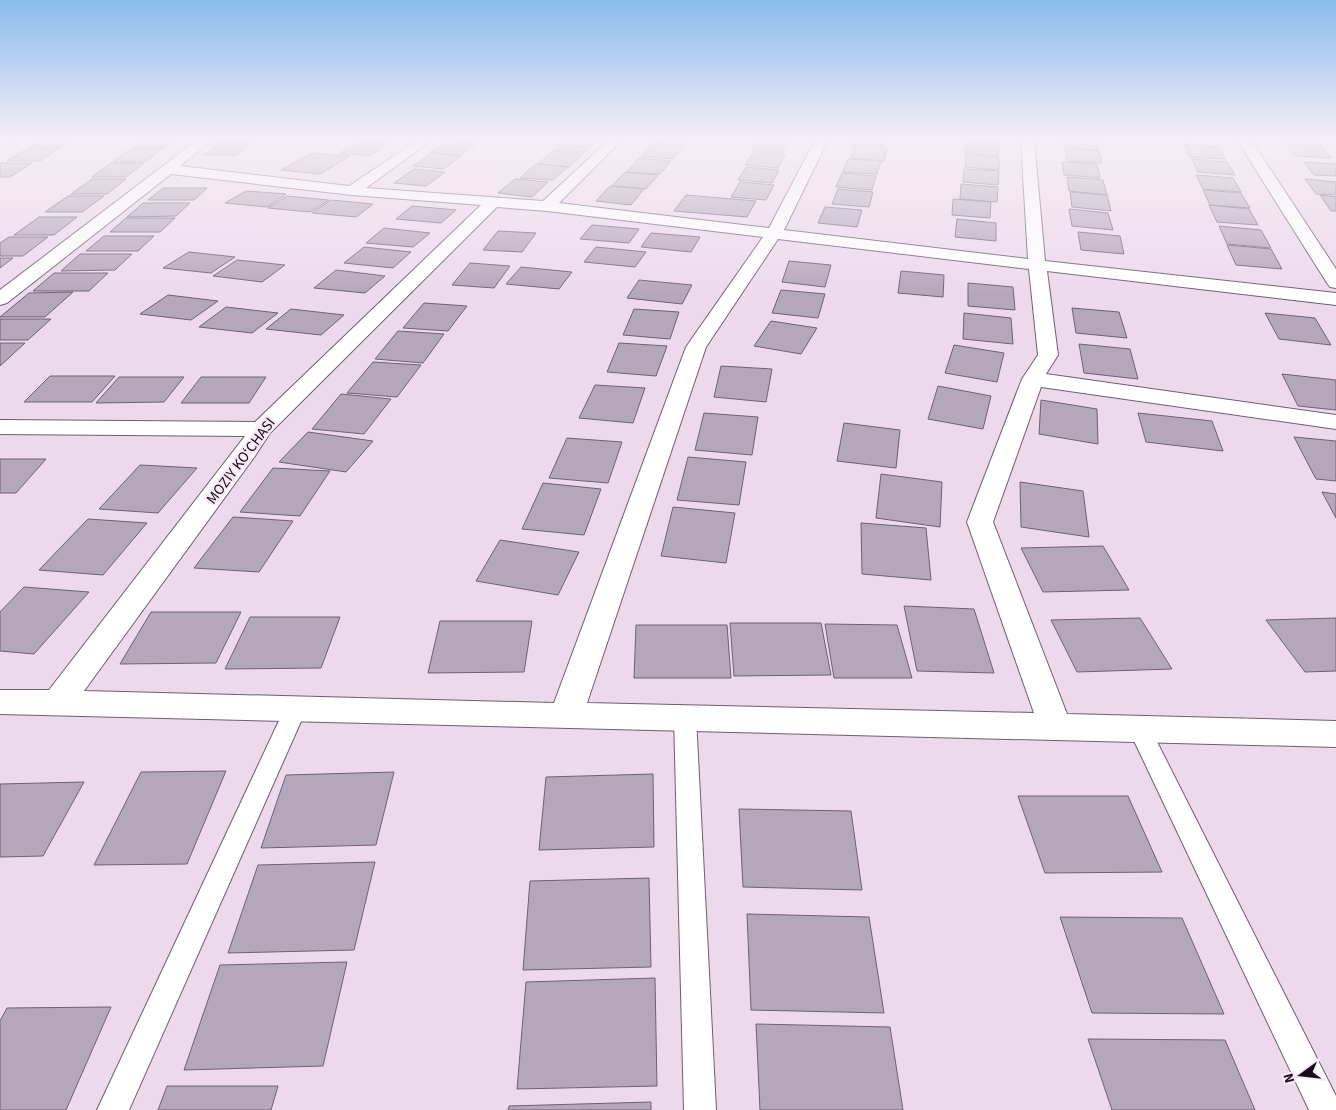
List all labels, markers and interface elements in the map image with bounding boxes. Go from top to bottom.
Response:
street label: MOZIY KO‘CHASI [202,413,280,509]
north arrow [1276,1050,1326,1100]
text: N [1279,1071,1300,1085]

